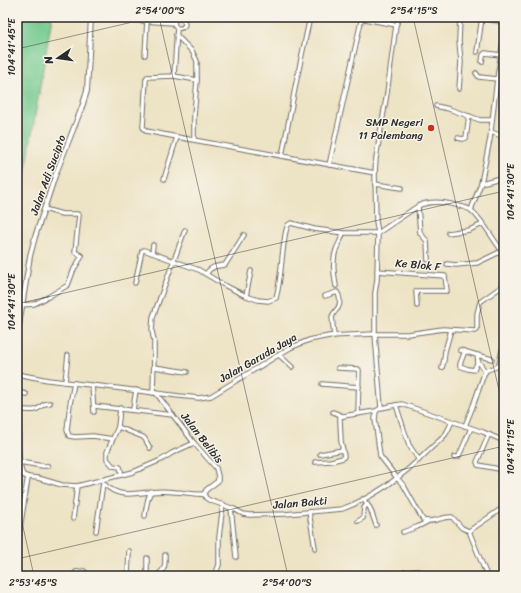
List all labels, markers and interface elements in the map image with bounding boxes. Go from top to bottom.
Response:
text: 2°54'00"S [135,2,185,20]
text: 2°54'15"S [391,2,438,20]
text: 104°41'45"E [3,17,21,76]
north arrow [38,38,78,78]
text: N [39,54,59,67]
place label: SMP Negeri 11 Palembang [358,113,424,145]
marker: SMP Negeri 11 Palembang [426,123,436,133]
street label: Jalan Adi Sucipto [24,132,71,219]
text: 104°41'30"E [502,162,520,220]
street label: Ke Blok F [394,254,443,277]
text: 104°41'30"E [3,272,21,330]
street label: Jalan Garuda Jaya [215,328,301,388]
street label: Jalan Belibis [175,407,229,469]
text: 104°41'15"E [502,418,520,475]
street label: Jalan Bakti [271,491,329,515]
text: 2°53'45"S [9,574,58,592]
text: 2°54'00"S [262,574,312,592]

